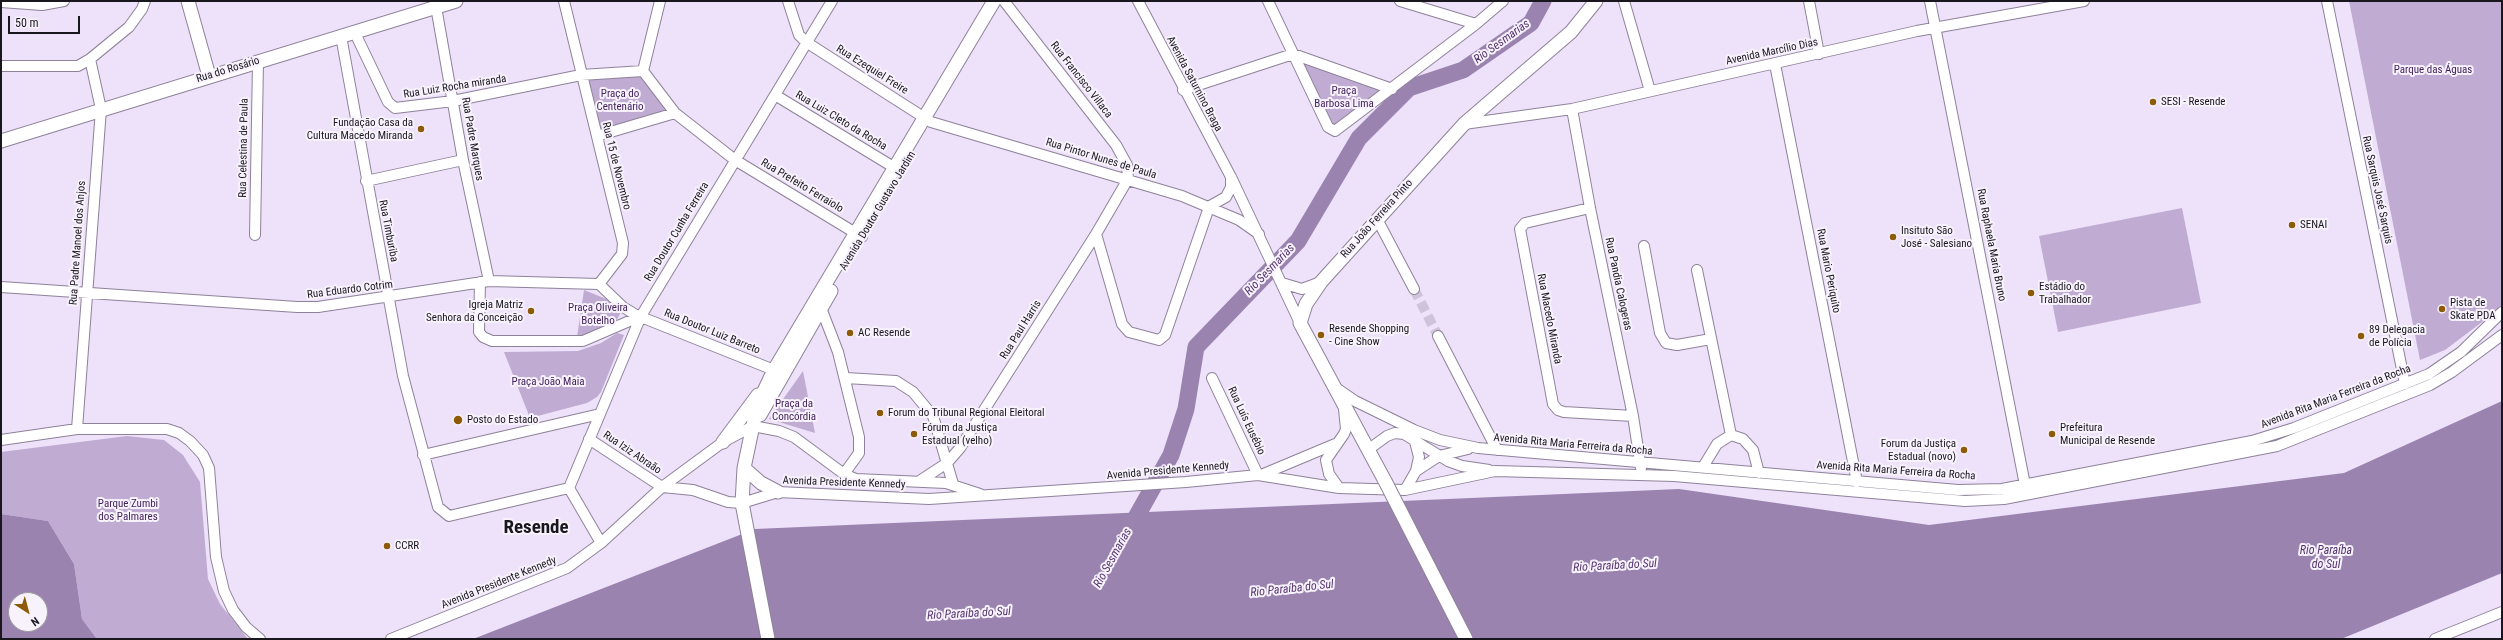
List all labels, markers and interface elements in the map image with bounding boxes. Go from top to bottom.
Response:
scale bar [10,8,82,34]
text: 50 m [15,16,39,30]
water label: Rio Sesmarias [1471,17,1533,67]
street label: Avenida Saturnino Braga [1163,34,1225,134]
street label: Avenida Marcílio Dias [1725,36,1819,68]
street label: Rua Francisco Villaca [1047,39,1115,121]
street label: Rua Ezequiel Freire [834,43,910,97]
street label: Rua do Rosário [195,54,261,86]
park label: Parque das Águas [2394,63,2472,77]
street label: Rua Luiz Rocha miranda [403,72,507,102]
park label: Praça Barbosa Lima [1314,84,1374,110]
park label: Praça do Centenário [596,87,644,113]
street label: Rua Luiz Cleto da Rocha [793,88,889,154]
place label: SESI - Resende [2161,95,2226,109]
street label: Rua Padre Marques [458,96,486,182]
marker: SESI - Resende [2148,97,2158,107]
street label: Rua Celestina de Paula [237,98,251,198]
place label: Fundação Casa da Cultura Macedo Miranda [307,116,413,142]
street label: Rua 15 de Novembro [599,121,633,211]
marker: Fundação Casa da Cultura Macedo Miranda [416,124,426,134]
street label: Rua Sarquis José Sarquis [2359,135,2395,245]
street label: Rua Pintor Nunes de Paula [1044,136,1158,182]
street label: Avenida Doutor Gustavo Jardim [837,149,919,273]
street label: Rua Prefeito Ferraiolo [758,156,846,216]
street label: Rua João Ferreira Pinto [1338,177,1416,261]
street label: Rua Padre Manoel dos Anjos [67,180,89,306]
street label: Rua Doutor Cunha Ferreira [642,180,712,284]
street label: Rua Raphaela Maria Bruno [1974,188,2008,302]
street label: Rua Timburiba [376,199,400,263]
place label: SENAI [2300,218,2327,232]
marker: SENAI [2287,220,2297,230]
place label: Insituto São José - Salesiano [1901,224,1972,250]
street label: Rua Mario Periquito [1813,228,1843,314]
marker: Insituto São José - Salesiano [1888,232,1898,242]
street label: Rua Pandia Calogeras [1602,236,1634,332]
water label: Rio Sesmarias [1242,241,1298,299]
street label: Rua Macedo Miranda [1534,273,1564,365]
street label: Rua Eduardo Cotrim [306,278,394,302]
place label: Estádio do Trabalhador [2039,280,2091,306]
marker: Estádio do Trabalhador [2026,288,2036,298]
place label: Pista de Skate PDA [2450,296,2495,322]
place label: Igreja Matriz Senhora da Conceição [426,298,523,324]
street label: Rua Paul Harris [998,298,1044,362]
park label: Praça Oliveira Botelho [568,301,628,327]
marker: Pista de Skate PDA [2437,304,2447,314]
marker: Igreja Matriz Senhora da Conceição [526,306,536,316]
street label: Rua Doutor Luiz Barreto [662,307,762,357]
place label: Resende Shopping - Cine Show [1329,322,1409,348]
place label: 89 Delegacia de Polícia [2369,323,2425,349]
place label: AC Resende [858,326,910,340]
marker: AC Resende [845,328,855,338]
marker: Resende Shopping - Cine Show [1316,330,1326,340]
marker: 89 Delegacia de Polícia [2356,331,2366,341]
street label: Avenida Rita Maria Ferreira da Rocha [2259,362,2413,432]
park label: Praça João Maia [512,375,584,389]
street label: Rua Luís Eusébio [1224,385,1268,457]
park label: Praça da Concórdia [772,397,816,423]
place label: Forum do Tribunal Regional Eleitoral [888,406,1045,420]
marker: Forum do Tribunal Regional Eleitoral [875,408,885,418]
place label: Posto do Estado [467,413,538,427]
marker: Posto do Estado [452,414,464,426]
place label: Fórum da Justiça Estadual (velho) [922,421,997,447]
place label: Prefeitura Municipal de Resende [2060,421,2155,447]
street label: Rua Iziz Abraão [600,429,664,477]
marker: Fórum da Justiça Estadual (velho) [909,429,919,439]
marker: Prefeitura Municipal de Resende [2047,429,2057,439]
street label: Avenida Rita Maria Ferreira da Rocha [1493,431,1653,459]
place label: Forum da Justiça Estadual (novo) [1881,437,1956,463]
marker: Forum da Justiça Estadual (novo) [1959,445,1969,455]
street label: Avenida Presidente Kennedy [1106,459,1230,483]
street label: Avenida Rita Maria Ferreira da Rocha [1816,459,1976,483]
street label: Avenida Presidente Kennedy [782,474,906,492]
park label: Parque Zumbi dos Palmares [98,497,158,523]
district label: Resende [503,517,569,539]
water label: Rio Sesmarias [1091,526,1135,590]
place label: CCRR [395,539,419,553]
marker: CCRR [382,541,392,551]
water label: Rio Paraíba do Sul [2300,544,2352,572]
street label: Avenida Presidente Kennedy [440,554,558,612]
water label: Rio Paraíba do Sul [1573,557,1657,575]
water label: Rio Paraíba do Sul [1250,577,1334,601]
north arrow [8,592,48,632]
water label: Rio Paraíba do Sul [927,605,1011,623]
text: N [28,614,41,629]

